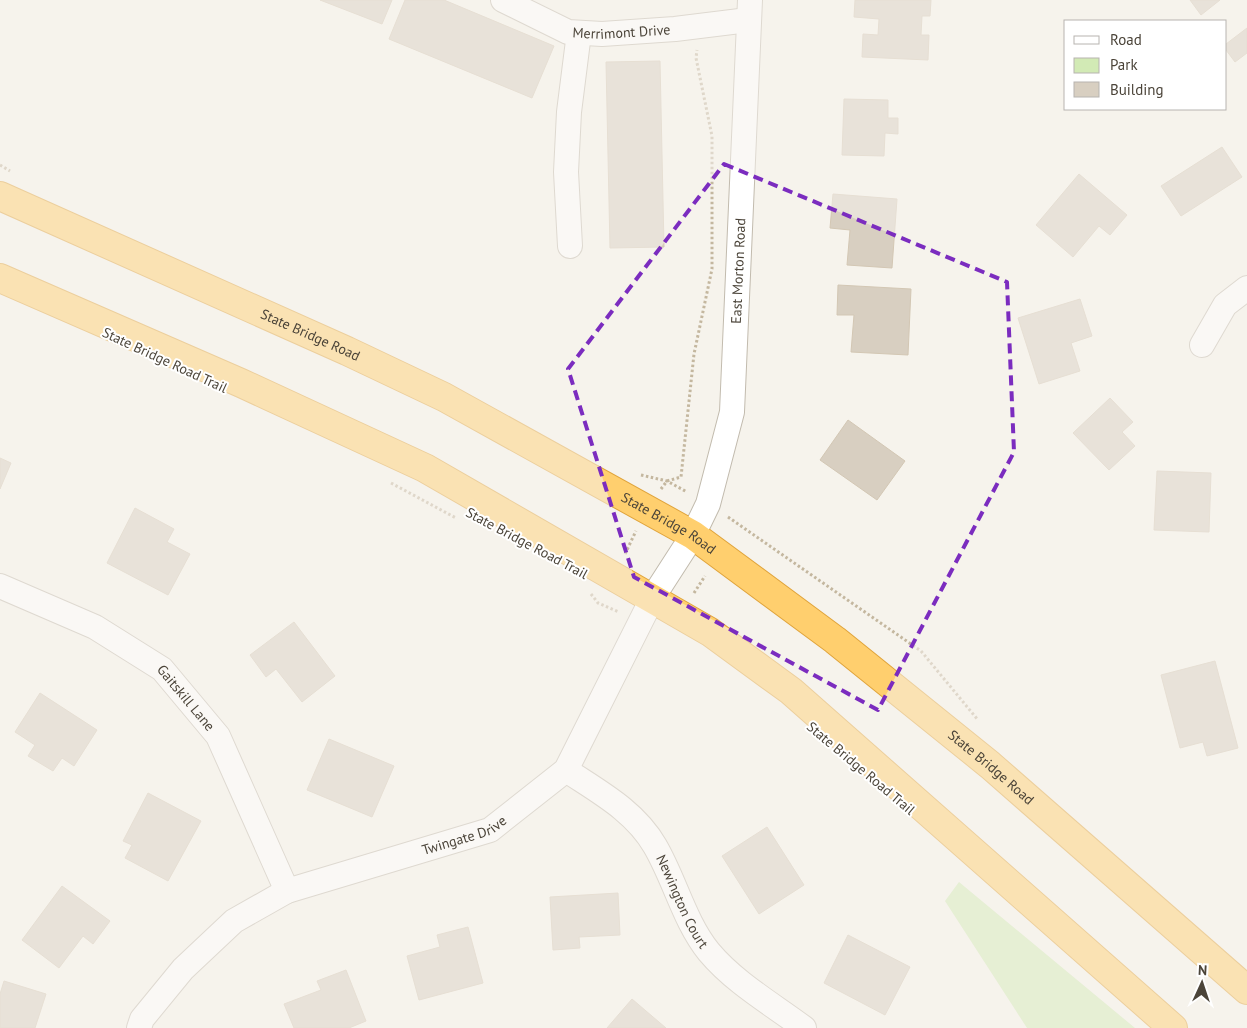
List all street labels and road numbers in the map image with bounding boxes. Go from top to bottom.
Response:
street label: Merrimont Drive [572,20,671,43]
street label: East Morton Road [727,218,749,324]
street label: State Bridge Road [258,305,363,365]
street label: State Bridge Road Trail [100,323,230,397]
street label: State Bridge Road [618,488,720,558]
street label: State Bridge Road Trail [463,503,591,583]
street label: Gaitskill Lane [153,661,219,735]
street label: State Bridge Road Trail [803,717,919,819]
street label: State Bridge Road [944,726,1038,808]
street label: Twingate Drive [420,811,510,859]
street label: Newington Court [652,852,712,952]

